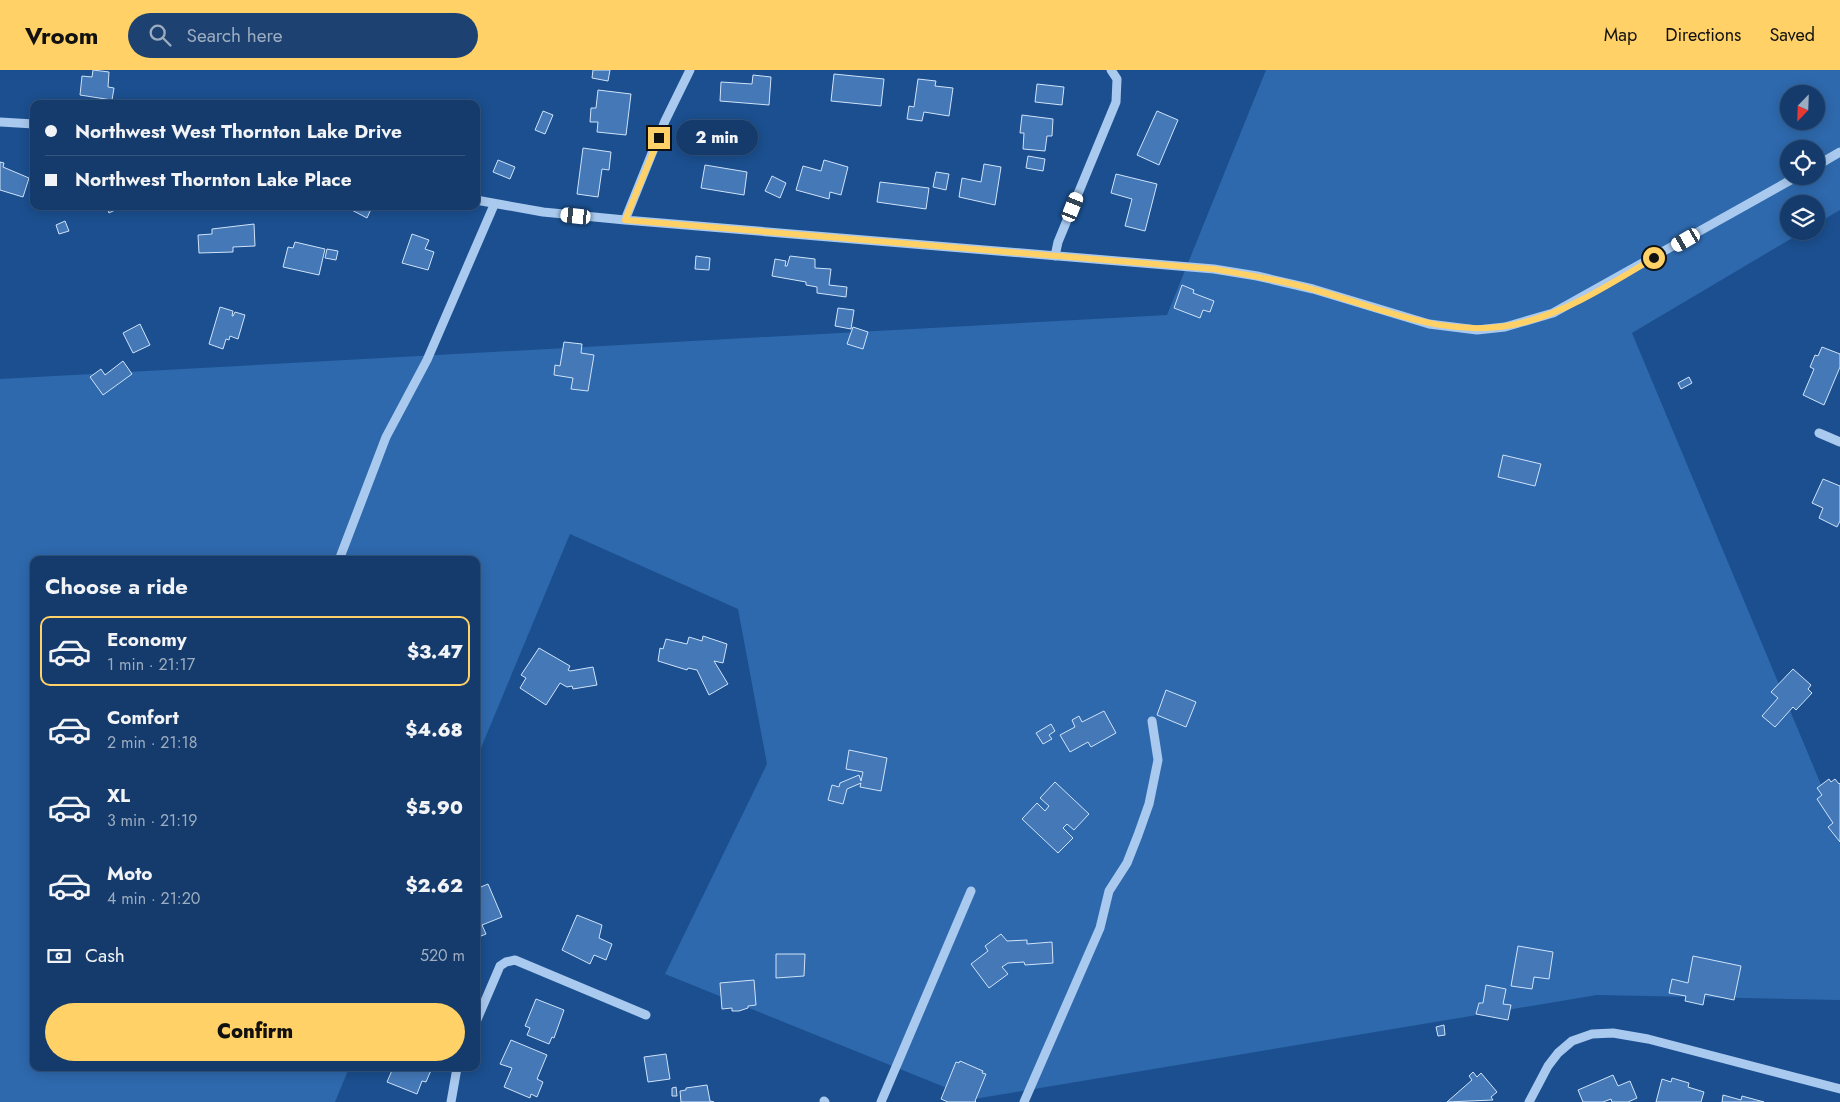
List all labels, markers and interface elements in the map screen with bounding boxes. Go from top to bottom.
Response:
search box [128,13,478,58]
text: Vroom [25,18,98,53]
icon: search [146,21,174,49]
text: Search here [186,22,283,49]
text: Map [1604,22,1637,48]
text: Directions [1665,22,1741,48]
text: Saved [1769,22,1815,48]
north arrow [1780,85,1825,130]
map controls [1780,85,1825,240]
text: Northwest West Thornton Lake Drive [75,118,402,145]
callout: 2 min [676,120,759,156]
text: 2 min [696,126,738,149]
route end [648,127,670,149]
button: locate [1780,140,1825,185]
text: Northwest Thornton Lake Place [75,166,352,193]
car [1060,190,1085,224]
button: layers [1780,195,1825,240]
car [560,207,591,225]
car [1669,226,1702,254]
route start [1643,247,1665,269]
text: Choose a ride [45,570,188,602]
text: Economy [107,626,187,653]
icon: car [47,629,92,674]
text: $3.47 [407,638,463,665]
text: 1 min · 21:17 [107,653,195,676]
text: Comfort [107,704,179,731]
icon: car [47,707,92,752]
text: $4.68 [405,716,463,743]
text: 2 min · 21:18 [107,731,197,754]
text: XL [107,782,130,809]
icon: car [47,785,92,830]
text: $5.90 [406,794,463,821]
text: 3 min · 21:19 [107,809,198,832]
text: Moto [107,860,152,887]
icon: car [47,863,92,908]
text: $2.62 [406,872,463,899]
text: 4 min · 21:20 [107,887,200,910]
icon: cash [45,942,73,970]
text: Cash [85,942,125,969]
text: 520 m [420,944,465,967]
button: Confirm [45,1003,465,1061]

